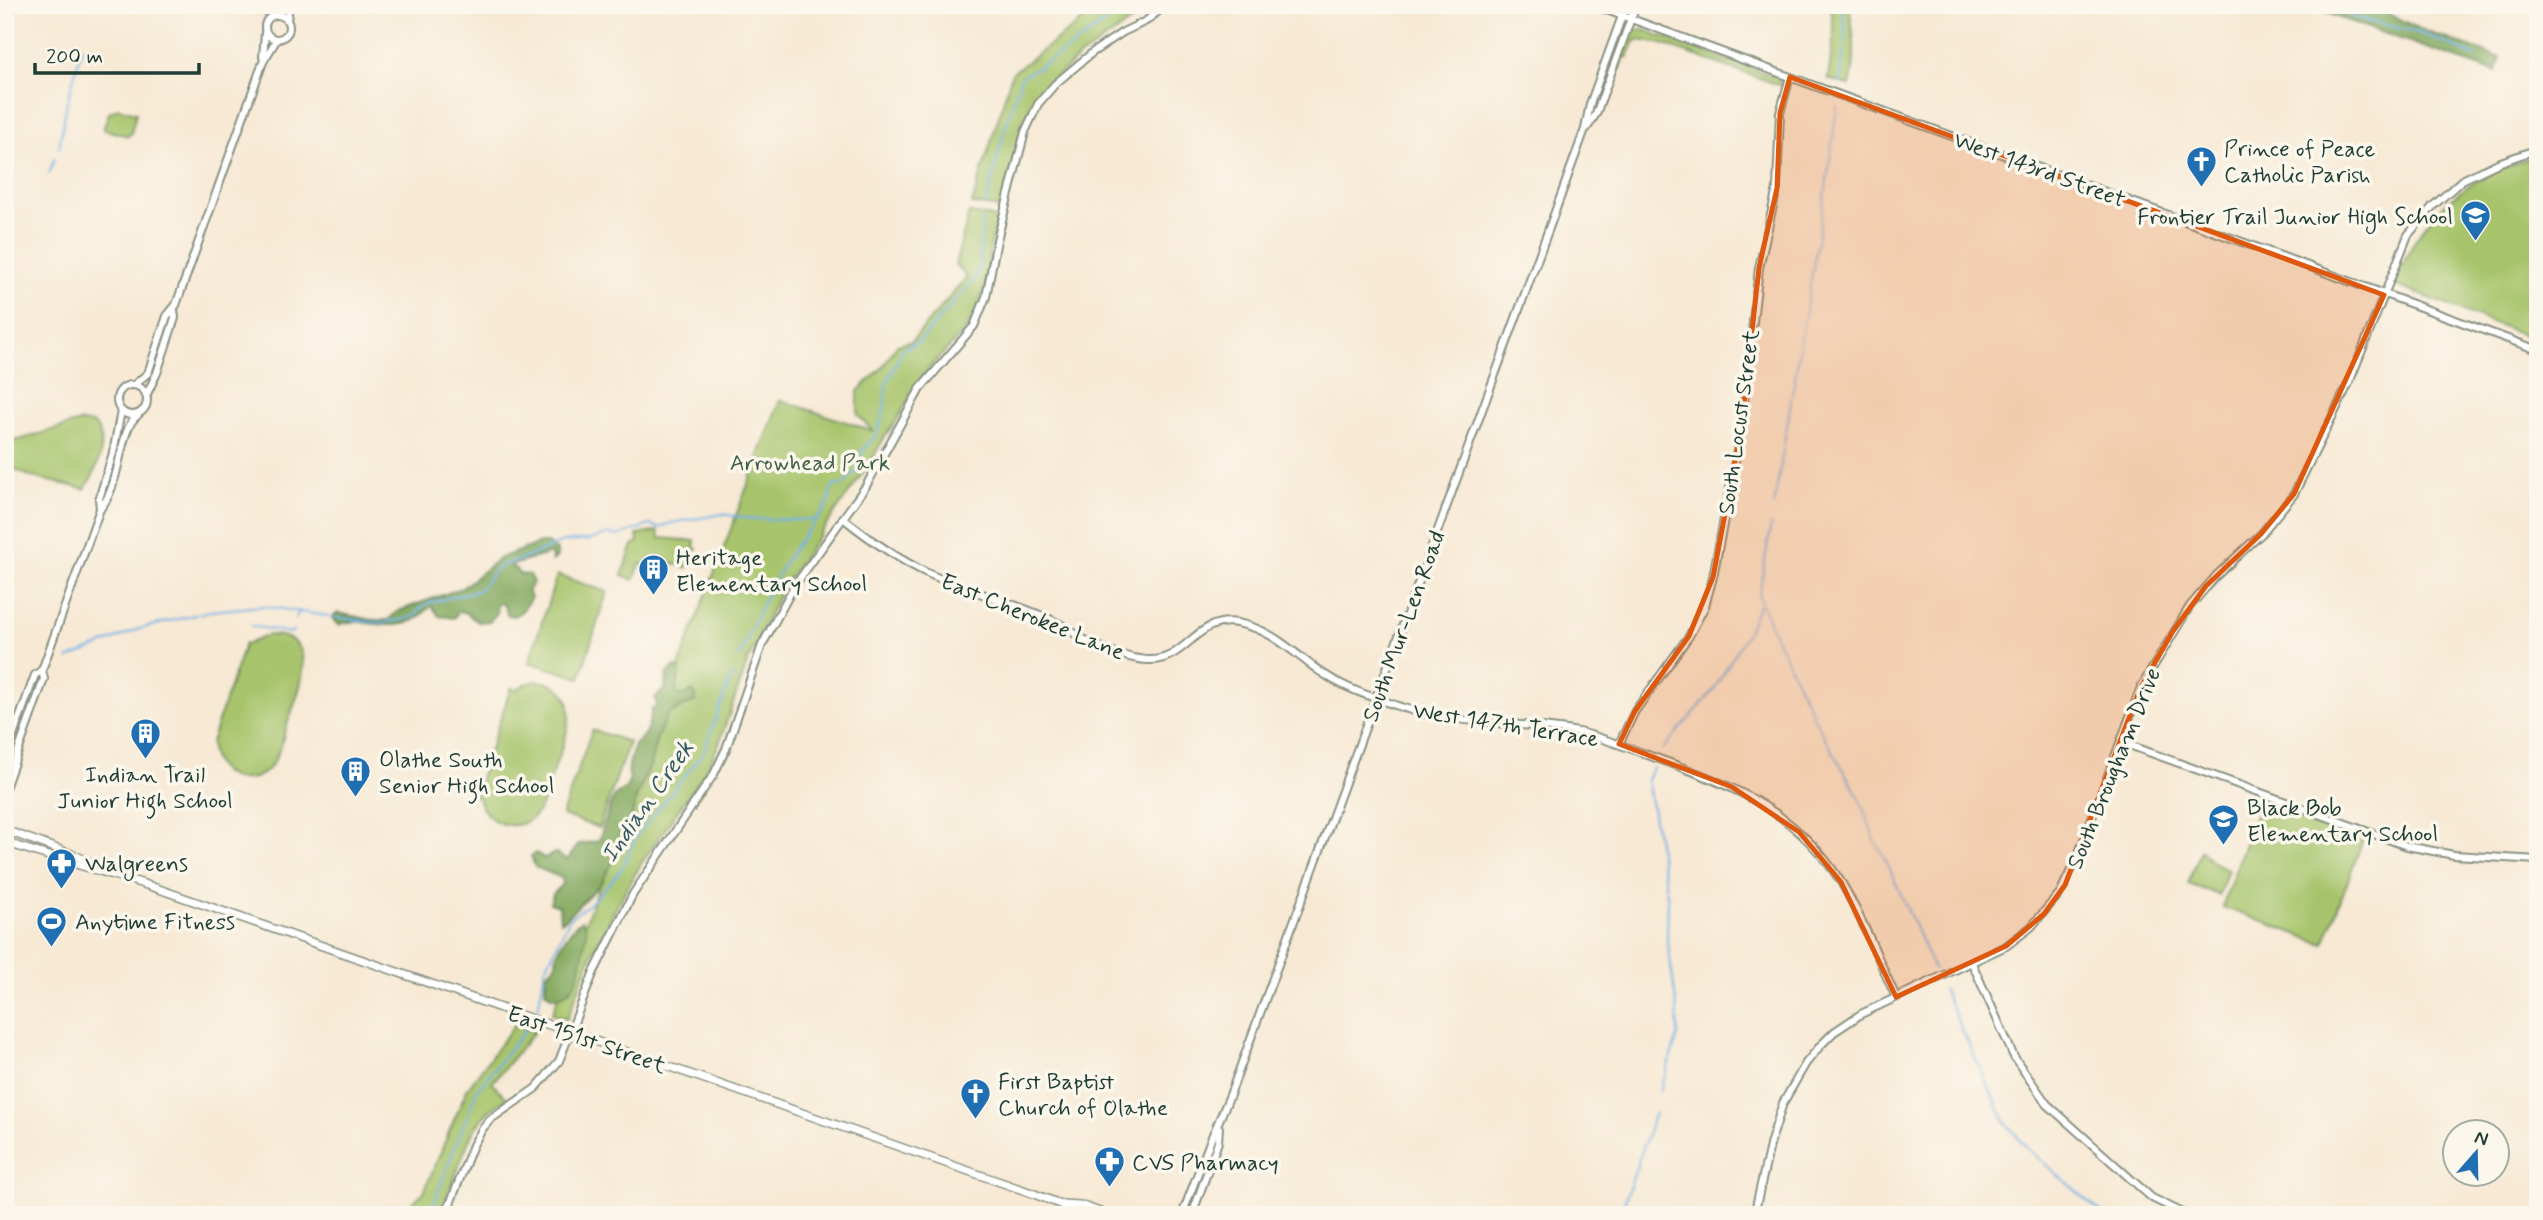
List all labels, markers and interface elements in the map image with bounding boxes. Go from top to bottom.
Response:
scale bar [35,32,200,76]
text: 200 m [46,43,103,71]
street label: West 143rd Street [1949,126,2130,216]
place label: Prince of Peace Catholic Parish [2224,135,2376,191]
church icon: Prince of Peace Catholic Parish [2184,144,2218,188]
school or university icon: Frontier Trail Junior High School [2459,199,2493,243]
place label: Frontier Trail Junior High School [2137,203,2453,235]
street label: South Locust Street [1712,327,1768,517]
park label: Arrowhead Park [730,449,890,479]
street label: South Mur-Len Road [1356,527,1453,726]
place label: Heritage Elementary School [676,544,867,600]
building icon: Heritage Elementary School [636,553,670,597]
street label: East Cherokee Lane [936,567,1129,668]
street label: South Brougham Drive [2061,664,2169,874]
street label: West 147th Terrace [1411,696,1601,755]
building icon: Indian Trail Junior High School [128,716,162,760]
water label: Indian Creek [595,735,702,869]
place label: Olathe South Senior High School [379,746,554,804]
building icon: Olathe South Senior High School [339,755,373,799]
place label: Indian Trail Junior High School [57,761,233,819]
place label: Black Bob Elementary School [2247,794,2438,850]
school or university icon: Black Bob Elementary School [2207,803,2241,847]
pharmacy icon: Walgreens [45,846,79,890]
place label: Walgreens [85,850,188,882]
sports icon: Anytime Fitness [35,904,69,948]
place label: Anytime Fitness [75,908,235,938]
street label: East 151st Street [503,1000,670,1082]
place label: First Baptist Church of Olathe [998,1068,1168,1124]
church icon: First Baptist Church of Olathe [958,1077,992,1121]
north arrow [2442,1118,2512,1188]
text: N [2471,1125,2492,1152]
pharmacy icon: CVS Pharmacy [1092,1145,1126,1189]
place label: CVS Pharmacy [1132,1149,1279,1179]

